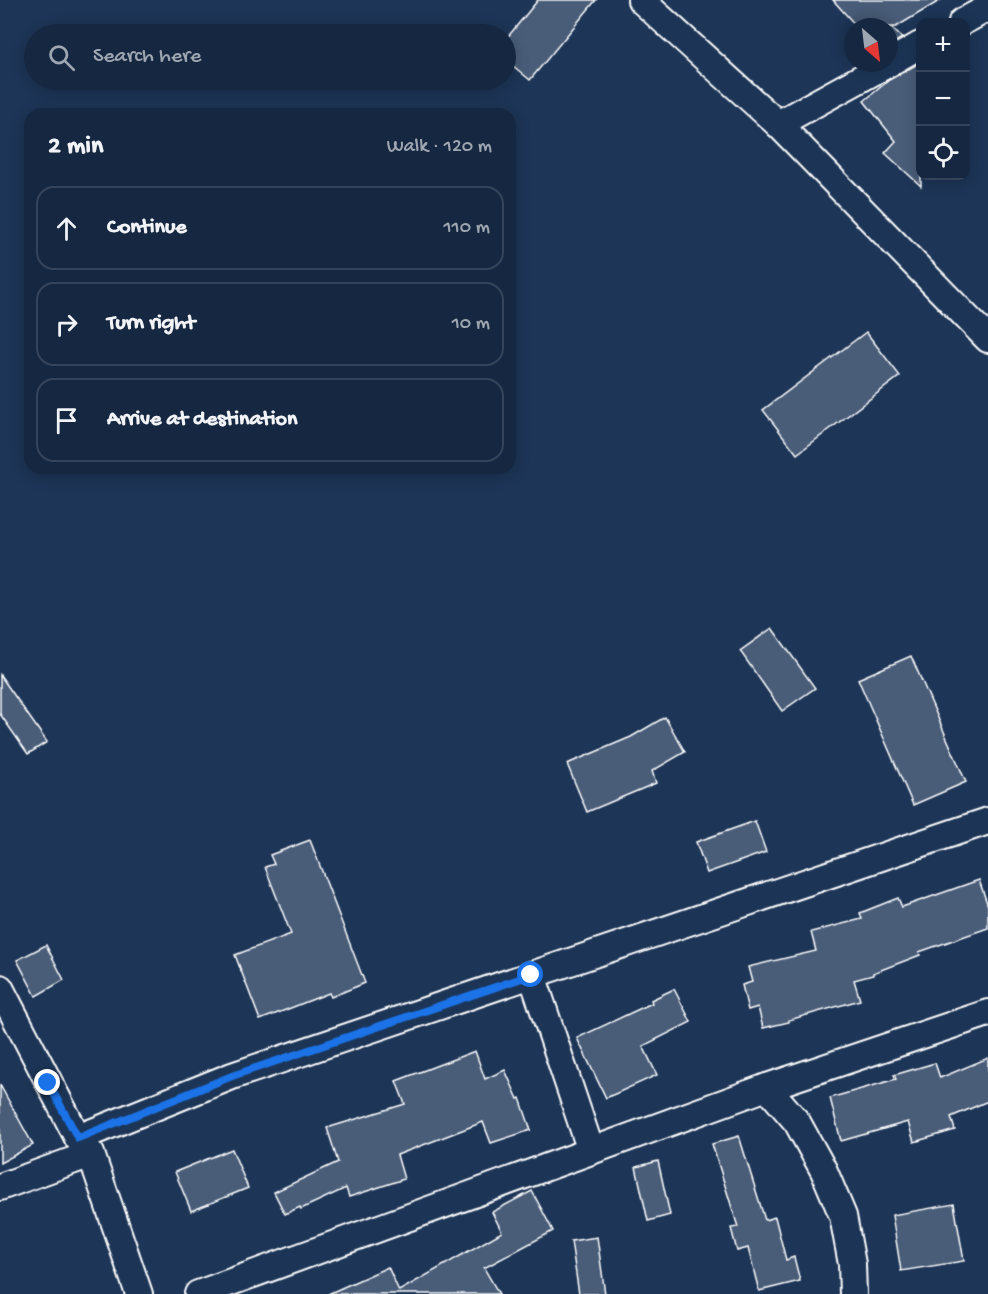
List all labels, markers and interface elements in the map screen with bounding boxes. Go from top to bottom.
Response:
north arrow [844,18,898,72]
map controls [916,18,970,180]
button: + [916,18,970,72]
search box [24,24,516,90]
icon: search [45,41,78,74]
text: Search here [93,44,201,70]
button: − [916,72,970,126]
button: locate [916,126,970,180]
text: 2 min [48,132,103,163]
text: Walk · 120 m [387,136,492,159]
icon: ahead [50,212,83,245]
text: Continue [107,215,187,241]
text: 110 m [444,217,490,240]
icon: right [50,308,83,341]
text: Turn right [107,311,195,337]
text: 10 m [452,313,490,336]
icon: arrive [50,404,83,437]
text: Arrive at destination [107,407,297,433]
route start [517,961,543,987]
route end [34,1069,60,1095]

